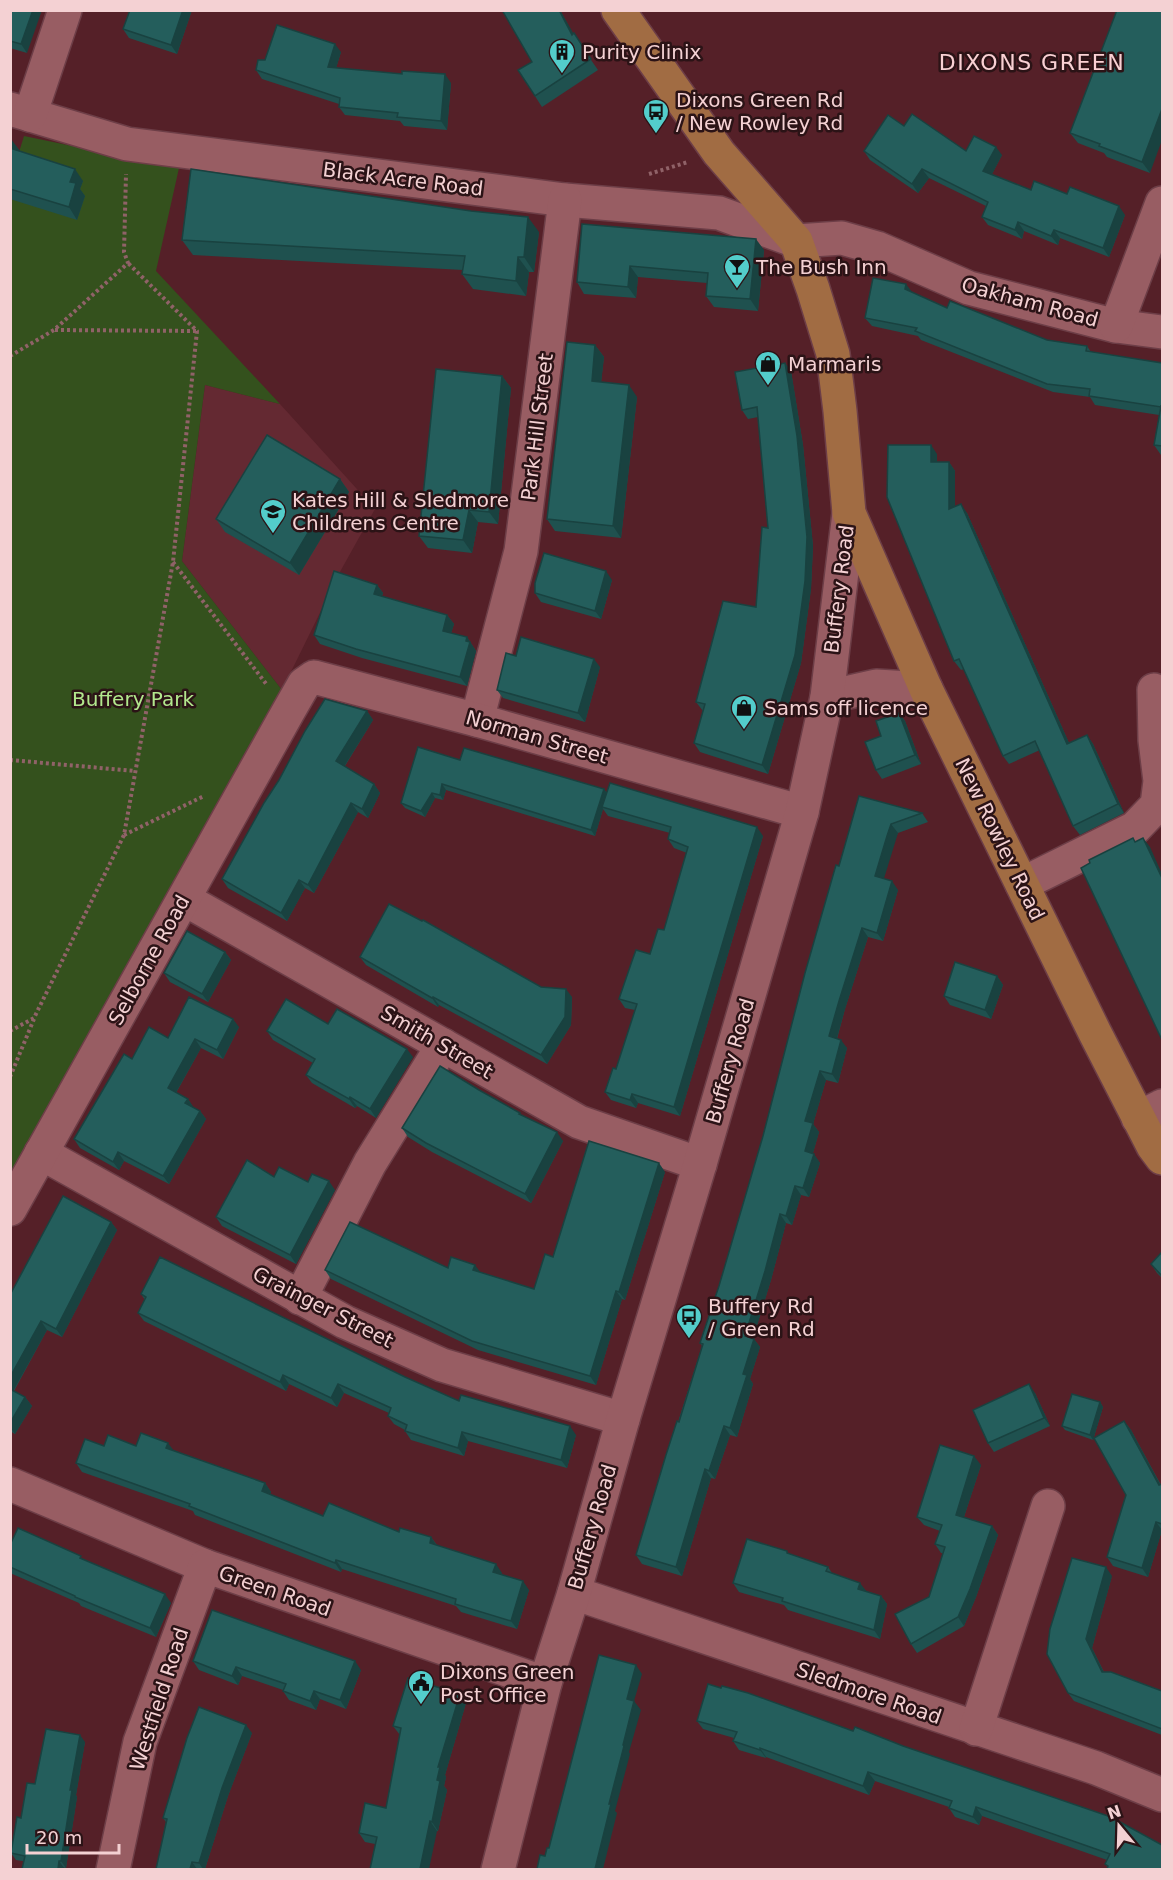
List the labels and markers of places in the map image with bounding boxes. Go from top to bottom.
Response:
building icon: Purity Clinix [547,37,577,75]
place label: Purity Clinix [582,40,702,64]
place label: Dixons Green Rd / New Rowley Rd [676,88,843,135]
bus stop icon: Dixons Green Rd / New Rowley Rd [641,97,671,135]
bar icon: The Bush Inn [722,252,752,290]
place label: The Bush Inn [755,255,887,279]
shop icon: Marmaris [753,349,783,387]
place label: Marmaris [788,352,881,376]
place label: Kates Hill & Sledmore Childrens Centre [292,488,509,535]
school or university icon: Kates Hill & Sledmore Childrens Centre [258,497,288,535]
shop icon: Sams off licence [729,693,759,731]
place label: Sams off licence [764,696,928,720]
place label: Buffery Rd / Green Rd [708,1294,815,1341]
bus stop icon: Buffery Rd / Green Rd [674,1302,704,1340]
place label: Dixons Green Post Office [440,1660,574,1707]
public building icon: Dixons Green Post Office [406,1668,436,1706]

